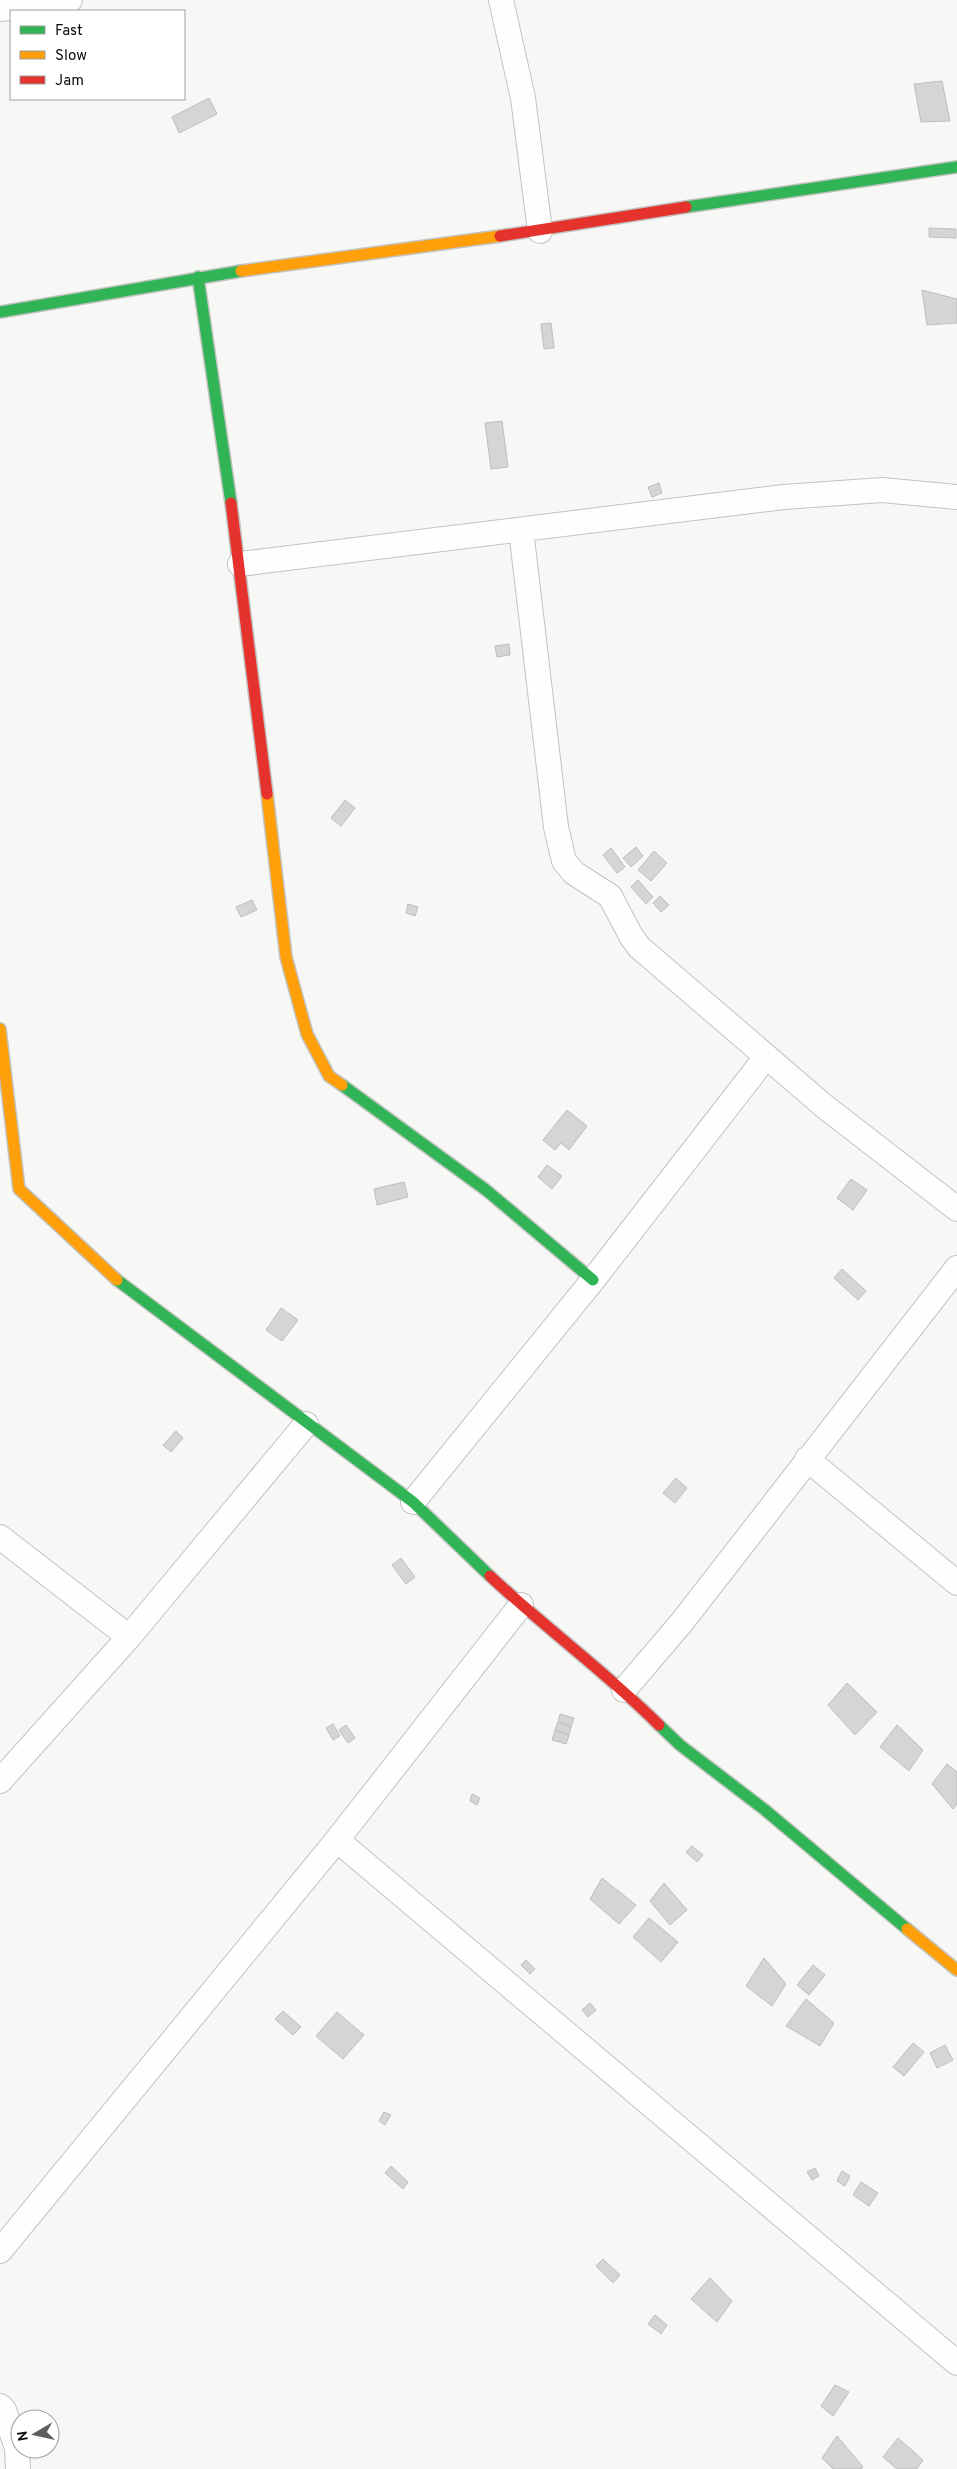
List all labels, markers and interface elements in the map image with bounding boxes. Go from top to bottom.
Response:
legend [10,10,185,100]
text: Fast [55,22,83,41]
text: Slow [55,47,87,66]
text: Jam [55,72,84,91]
north arrow [10,2409,60,2459]
text: N [14,2429,33,2442]

